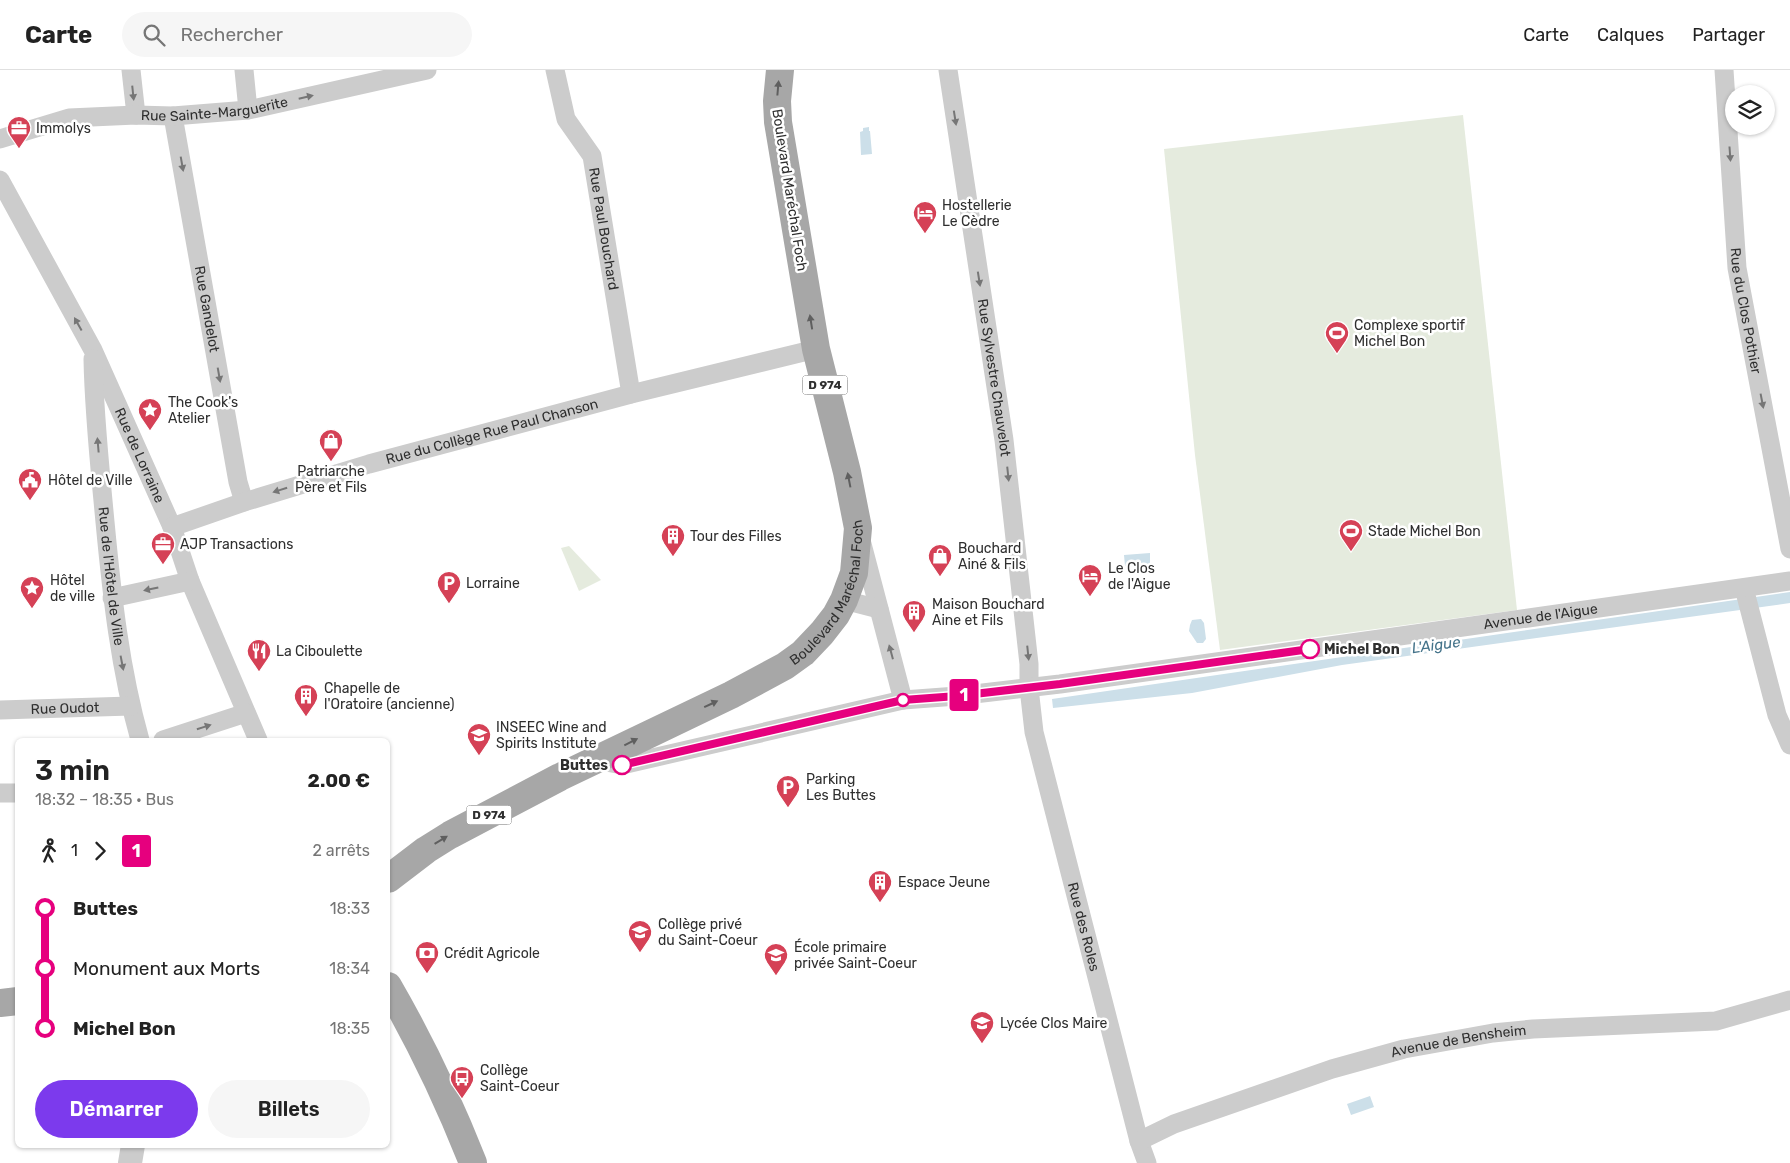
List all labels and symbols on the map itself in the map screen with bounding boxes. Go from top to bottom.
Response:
one-way arrow [774,80,782,96]
one-way arrow [129,85,137,101]
street label: Rue Sainte-Marguerite [141,93,290,125]
one-way arrow [299,93,314,101]
street label: Boulevard Maréchal Foch [768,108,811,272]
one-way arrow [951,111,959,127]
office icon: Immolys [6,115,32,149]
place label: Immolys [36,120,91,137]
one-way arrow [1726,146,1734,162]
one-way arrow [178,156,186,172]
street label: Rue Paul Bouchard [585,166,622,291]
place label: Hostellerie Le Cèdre [942,197,1012,230]
hotel icon: Hostellerie Le Cèdre [912,200,938,234]
street label: Rue du Clos Pothier [1727,247,1765,376]
street label: Rue Gandelot [191,264,223,354]
one-way arrow [976,271,984,287]
street label: Rue Sylvestre Chauvelot [974,297,1014,458]
one-way arrow [807,314,815,330]
one-way arrow [74,317,82,331]
place label: Complexe sportif Michel Bon [1354,317,1466,350]
sports icon: Complexe sportif Michel Bon [1324,320,1350,354]
one-way arrow [216,368,224,384]
road number: D 974 [802,376,848,394]
one-way arrow [1758,393,1766,409]
place label: The Cook's Atelier [168,394,238,427]
street label: Rue du Collège Rue Paul Chanson [384,395,600,468]
place icon: The Cook's Atelier [137,397,163,431]
street label: Rue de Lorraine [111,405,168,506]
shop icon: Patriarche Père et Fils [318,428,344,462]
one-way arrow [93,436,101,452]
place label: Patriarche Père et Fils [295,463,367,496]
public building icon: Hôtel de Ville [17,467,43,501]
one-way arrow [1004,467,1012,483]
place label: Hôtel de Ville [48,472,133,489]
one-way arrow [845,472,853,488]
one-way arrow [272,487,287,495]
street label: Rue de l'Hôtel de Ville [95,506,128,647]
street label: Boulevard Maréchal Foch [786,518,867,669]
sports icon: Stade Michel Bon [1338,518,1364,552]
building icon: Tour des Filles [660,523,686,557]
place label: Stade Michel Bon [1368,523,1481,540]
place label: Tour des Filles [690,528,782,545]
office icon: AJP Transactions [150,531,176,565]
place label: AJP Transactions [180,536,293,553]
place label: Bouchard Ainé & Fils [958,540,1026,573]
shop icon: Bouchard Ainé & Fils [927,543,953,577]
place label: Le Clos de l'Aigue [1108,560,1171,593]
hotel icon: Le Clos de l'Aigue [1077,563,1103,597]
parking icon: Lorraine [436,570,462,604]
place label: Hôtel de ville [50,572,95,605]
place icon: Hôtel de ville [19,575,45,609]
place label: Lorraine [466,575,520,592]
one-way arrow [142,586,158,594]
place label: Maison Bouchard Aine et Fils [932,596,1045,629]
building icon: Maison Bouchard Aine et Fils [901,599,927,633]
street label: Avenue de l'Aigue [1482,600,1599,633]
water label: L'Aigue [1410,633,1462,657]
restaurant icon: La Ciboulette [246,638,272,672]
marker: Michel Bon [1300,639,1320,659]
place label: Michel Bon [1324,641,1400,658]
place label: La Ciboulette [276,643,363,660]
one-way arrow [886,645,894,660]
one-way arrow [1024,645,1032,661]
one-way arrow [119,656,127,672]
line badge: 1 [948,679,980,711]
place label: Chapelle de l'Oratoire (ancienne) [324,680,454,713]
building icon: Chapelle de l'Oratoire (ancienne) [293,683,319,717]
unlabelled marker [896,693,910,707]
street label: Rue Oudot [30,699,100,718]
one-way arrow [704,700,718,708]
place label: INSEEC Wine and Spirits Institute [496,719,607,752]
one-way arrow [197,722,212,730]
school or university icon: INSEEC Wine and Spirits Institute [466,722,492,756]
one-way arrow [624,738,639,747]
marker: Buttes [612,755,632,775]
place label: Buttes [560,757,608,774]
place label: Parking Les Buttes [806,771,876,804]
parking icon: Parking Les Buttes [775,774,801,808]
road number: D 974 [466,806,512,824]
one-way arrow [435,836,448,845]
building icon: Espace Jeune [867,869,893,903]
place label: Espace Jeune [898,874,990,891]
street label: Rue des Roles [1064,881,1103,973]
place label: Collège privé du Saint-Coeur [658,916,758,949]
school or university icon: Collège privé du Saint-Coeur [627,919,653,953]
place label: École primaire privée Saint-Coeur [794,938,918,972]
bank icon: Crédit Agricole [414,940,440,974]
school or university icon: École primaire privée Saint-Coeur [763,942,789,976]
place label: Crédit Agricole [444,945,540,962]
school or university icon: Lycée Clos Maire [969,1010,995,1044]
place label: Lycée Clos Maire [1000,1015,1108,1032]
street label: Avenue de Bensheim [1389,1022,1527,1061]
place label: Collège Saint-Coeur [480,1062,560,1095]
bus stop icon: Collège Saint-Coeur [449,1065,475,1099]

